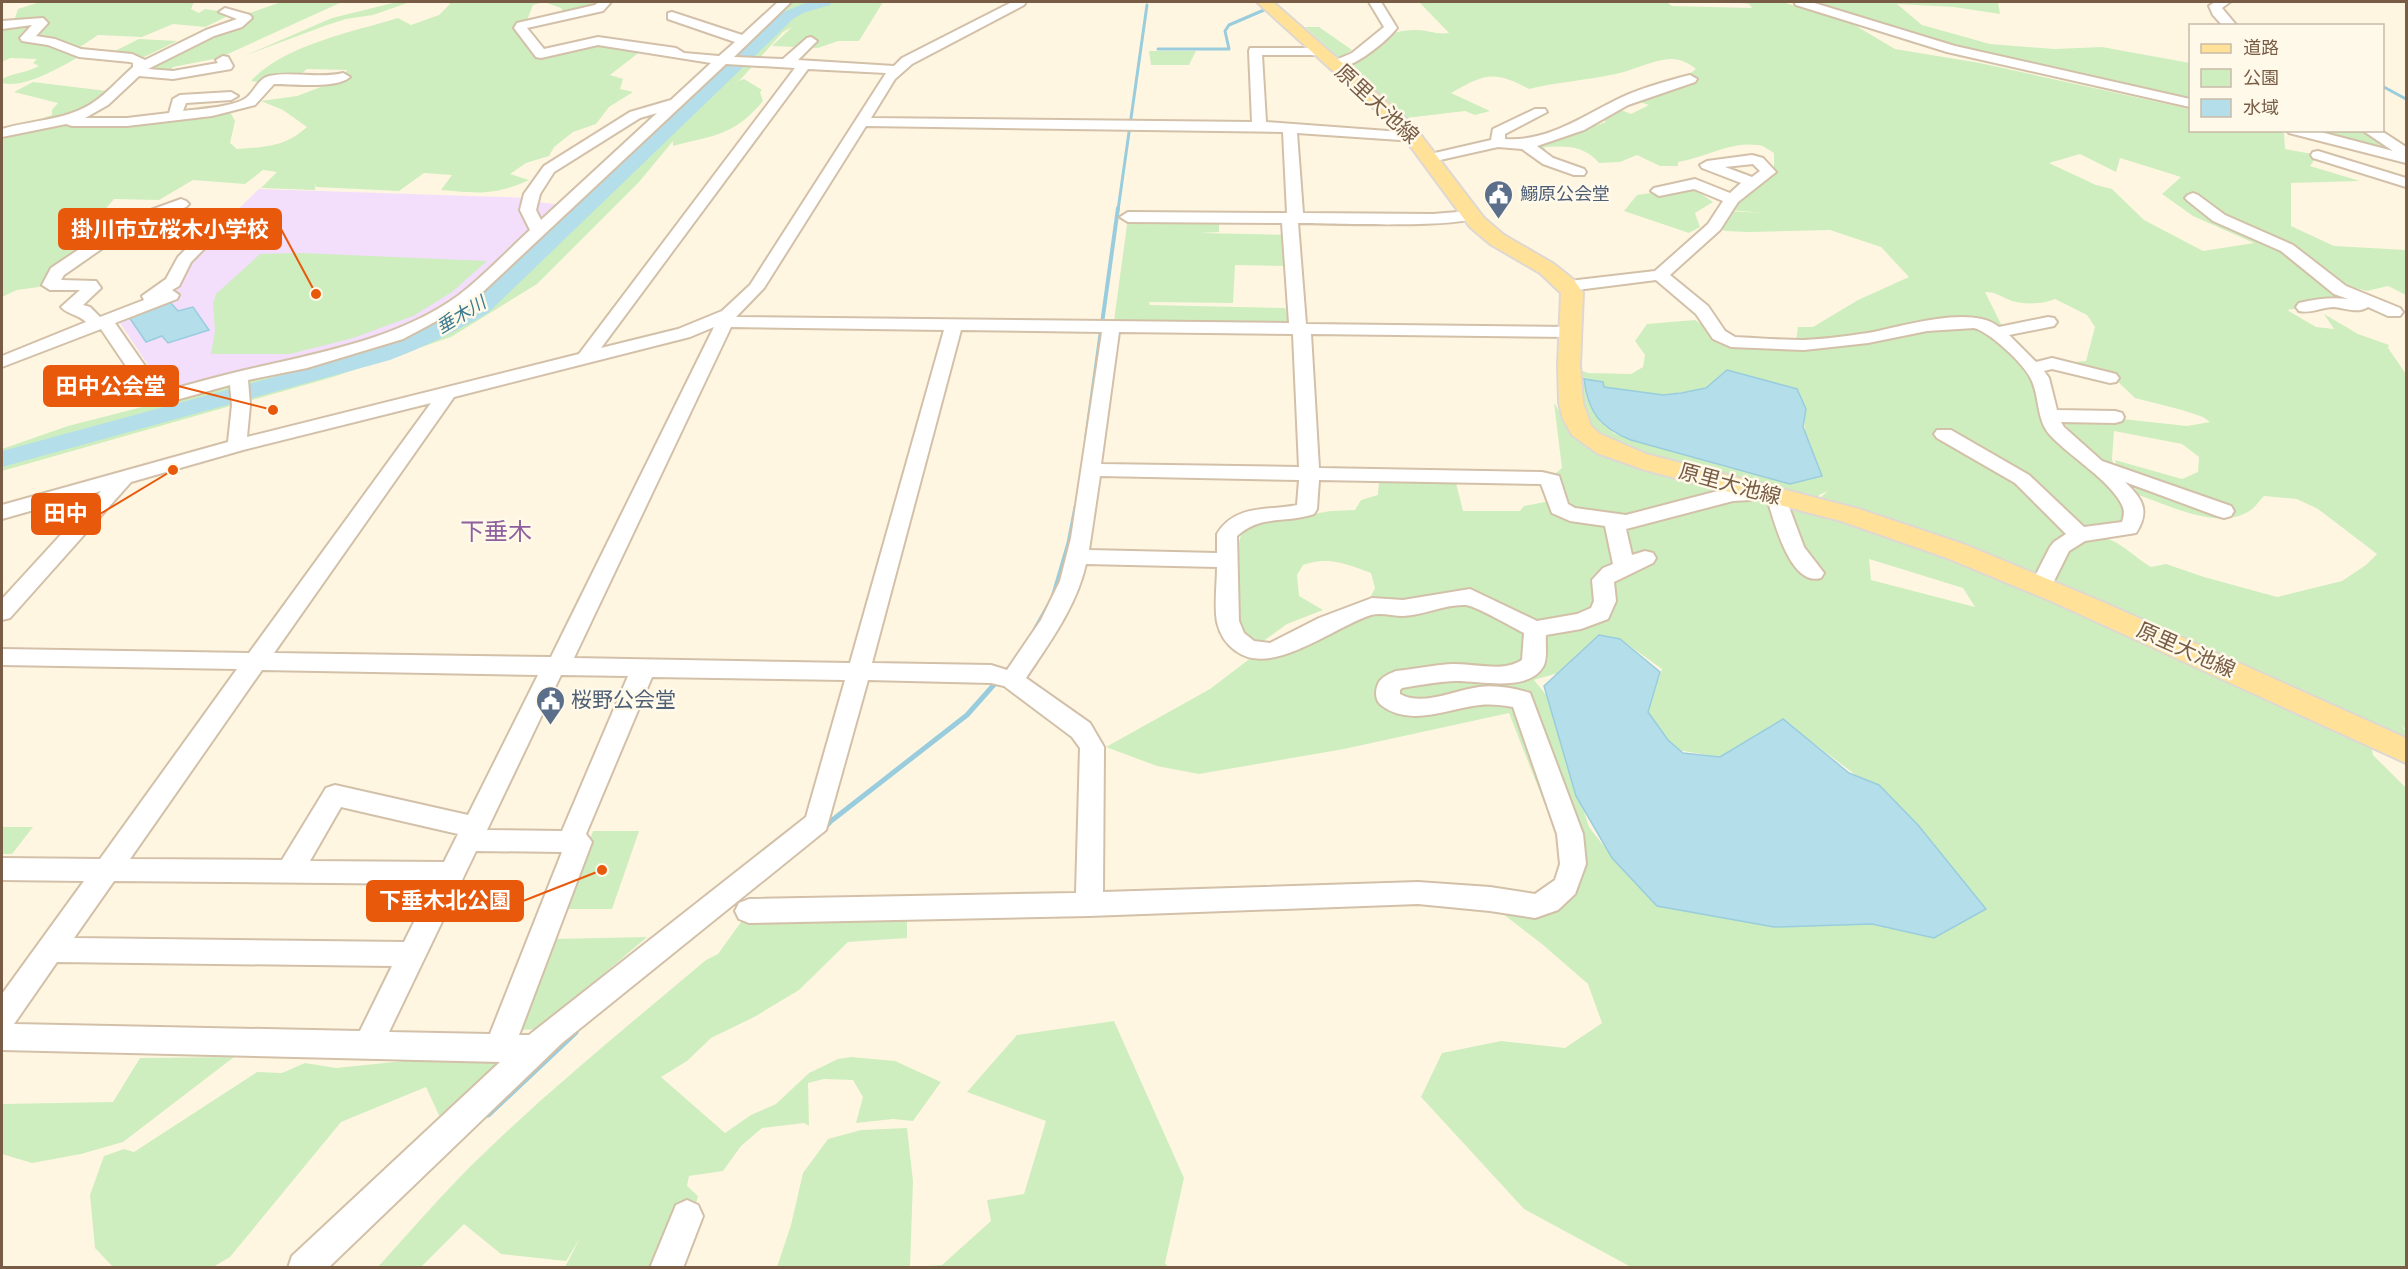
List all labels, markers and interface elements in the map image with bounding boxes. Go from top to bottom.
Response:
legend [2189,24,2384,132]
text: 道路 [2243,38,2279,58]
street label: 原里大池線 [1331,59,1424,148]
text: 公園 [2243,68,2279,88]
text: 水域 [2243,98,2279,118]
public building icon: 鰯原公会堂 [1483,178,1515,220]
place label: 鰯原公会堂 [1520,184,1610,204]
callout: 掛川市立桜木小学校 [59,209,281,249]
text: 掛川市立桜木小学校 [71,217,269,242]
water label: 垂木川 [433,291,491,337]
callout: 田中公会堂 [44,366,178,406]
text: 田中公会堂 [56,374,166,399]
street label: 原里大池線 [1676,459,1784,508]
callout: 田中 [32,494,100,534]
text: 田中 [44,501,88,526]
district label: 下垂木 [460,518,532,545]
street label: 原里大池線 [2134,618,2239,681]
public building icon: 桜野公会堂 [534,684,566,726]
place label: 桜野公会堂 [571,688,676,711]
callout: 下垂木北公園 [367,881,523,921]
text: 下垂木北公園 [379,888,511,913]

